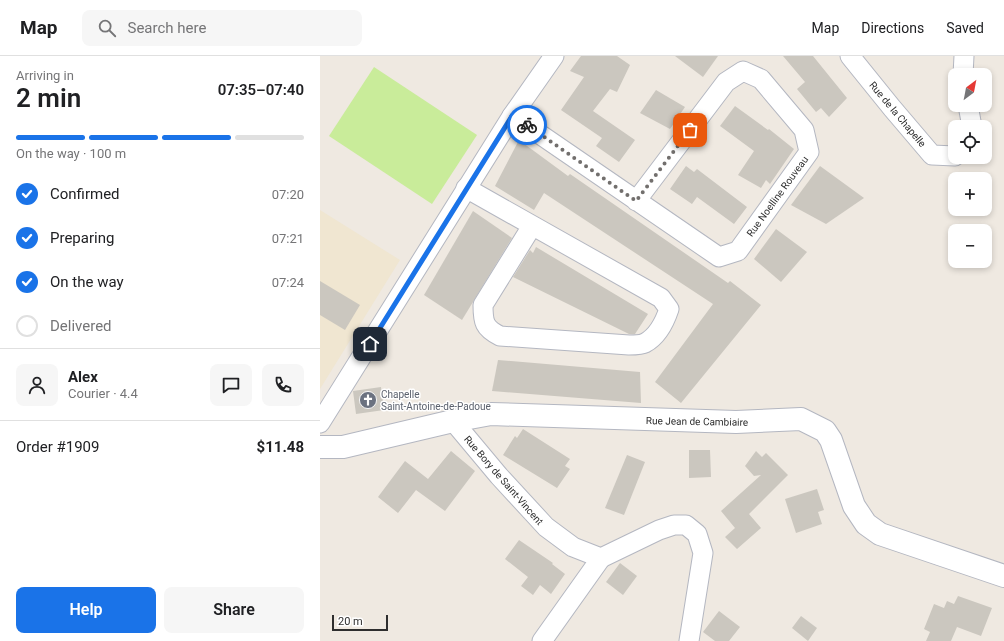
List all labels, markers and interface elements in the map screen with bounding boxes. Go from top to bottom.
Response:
search box [82,10,362,46]
text: Map [20,16,58,39]
icon: search [96,17,118,39]
text: Search here [128,19,206,37]
text: Map [812,20,839,36]
text: Directions [861,20,924,36]
text: Saved [946,20,984,36]
text: Arriving in [16,68,74,83]
north arrow [948,68,992,112]
map controls [948,68,992,268]
street label: Rue de la Chapelle [867,79,928,149]
text: 07:35–07:40 [218,81,304,99]
text: 2 min [16,83,81,113]
courier [507,105,547,145]
pin [673,113,707,147]
icon: bike [516,114,538,136]
icon: bag [679,119,701,141]
button: locate [948,120,992,164]
text: On the way · 100 m [16,146,126,161]
street label: Rue Noelline Rouveau [745,154,810,239]
button: + [948,172,992,216]
icon: check [16,183,38,205]
text: Confirmed [50,185,120,203]
text: 07:20 [272,187,304,202]
button: − [948,224,992,268]
icon: check [16,227,38,249]
text: Preparing [50,229,114,247]
text: 07:21 [272,231,304,246]
icon: check [16,271,38,293]
text: On the way [50,273,124,291]
text: 07:24 [272,275,304,290]
text: Delivered [50,317,112,335]
pin [353,327,387,361]
icon: home [359,333,381,355]
button: person [16,364,58,406]
button: chat [210,364,252,406]
button: phone [262,364,304,406]
text: Alex [68,368,98,386]
text: Courier · 4.4 [68,386,138,401]
place label: Chapelle Saint-Antoine-de-Padoue [381,389,491,412]
church icon: Chapelle Saint-Antoine-de-Padoue [358,390,378,410]
street label: Rue Jean de Cambiaire [646,415,748,428]
street label: Rue Bory de Saint-Vincent [462,434,545,527]
text: Order #1909 [16,438,99,456]
text: $11.48 [257,438,304,456]
button: Help [16,587,156,633]
button: Share [164,587,304,633]
scale bar [332,613,388,632]
text: 20 m [338,615,363,628]

